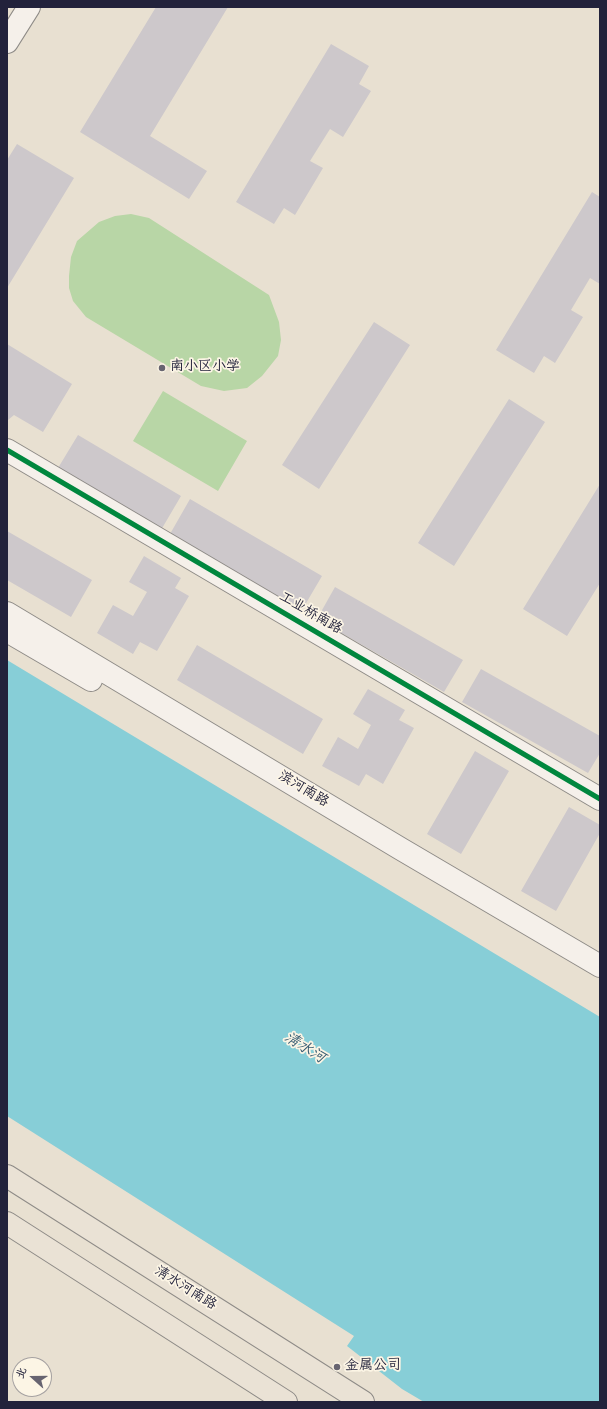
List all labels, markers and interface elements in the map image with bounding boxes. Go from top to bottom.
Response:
place label: 南小区小学 [170,360,240,376]
marker: 南小区小学 [157,363,167,373]
street label: 工业桥南路 [275,589,345,639]
street label: 滨河南路 [275,768,331,812]
water label: 清水河 [280,1029,328,1069]
street label: 清水河南路 [151,1263,219,1315]
north arrow [12,1357,52,1397]
place label: 金属公司 [345,1359,401,1375]
marker: 金属公司 [332,1362,342,1372]
text: 北 [11,1365,32,1381]

